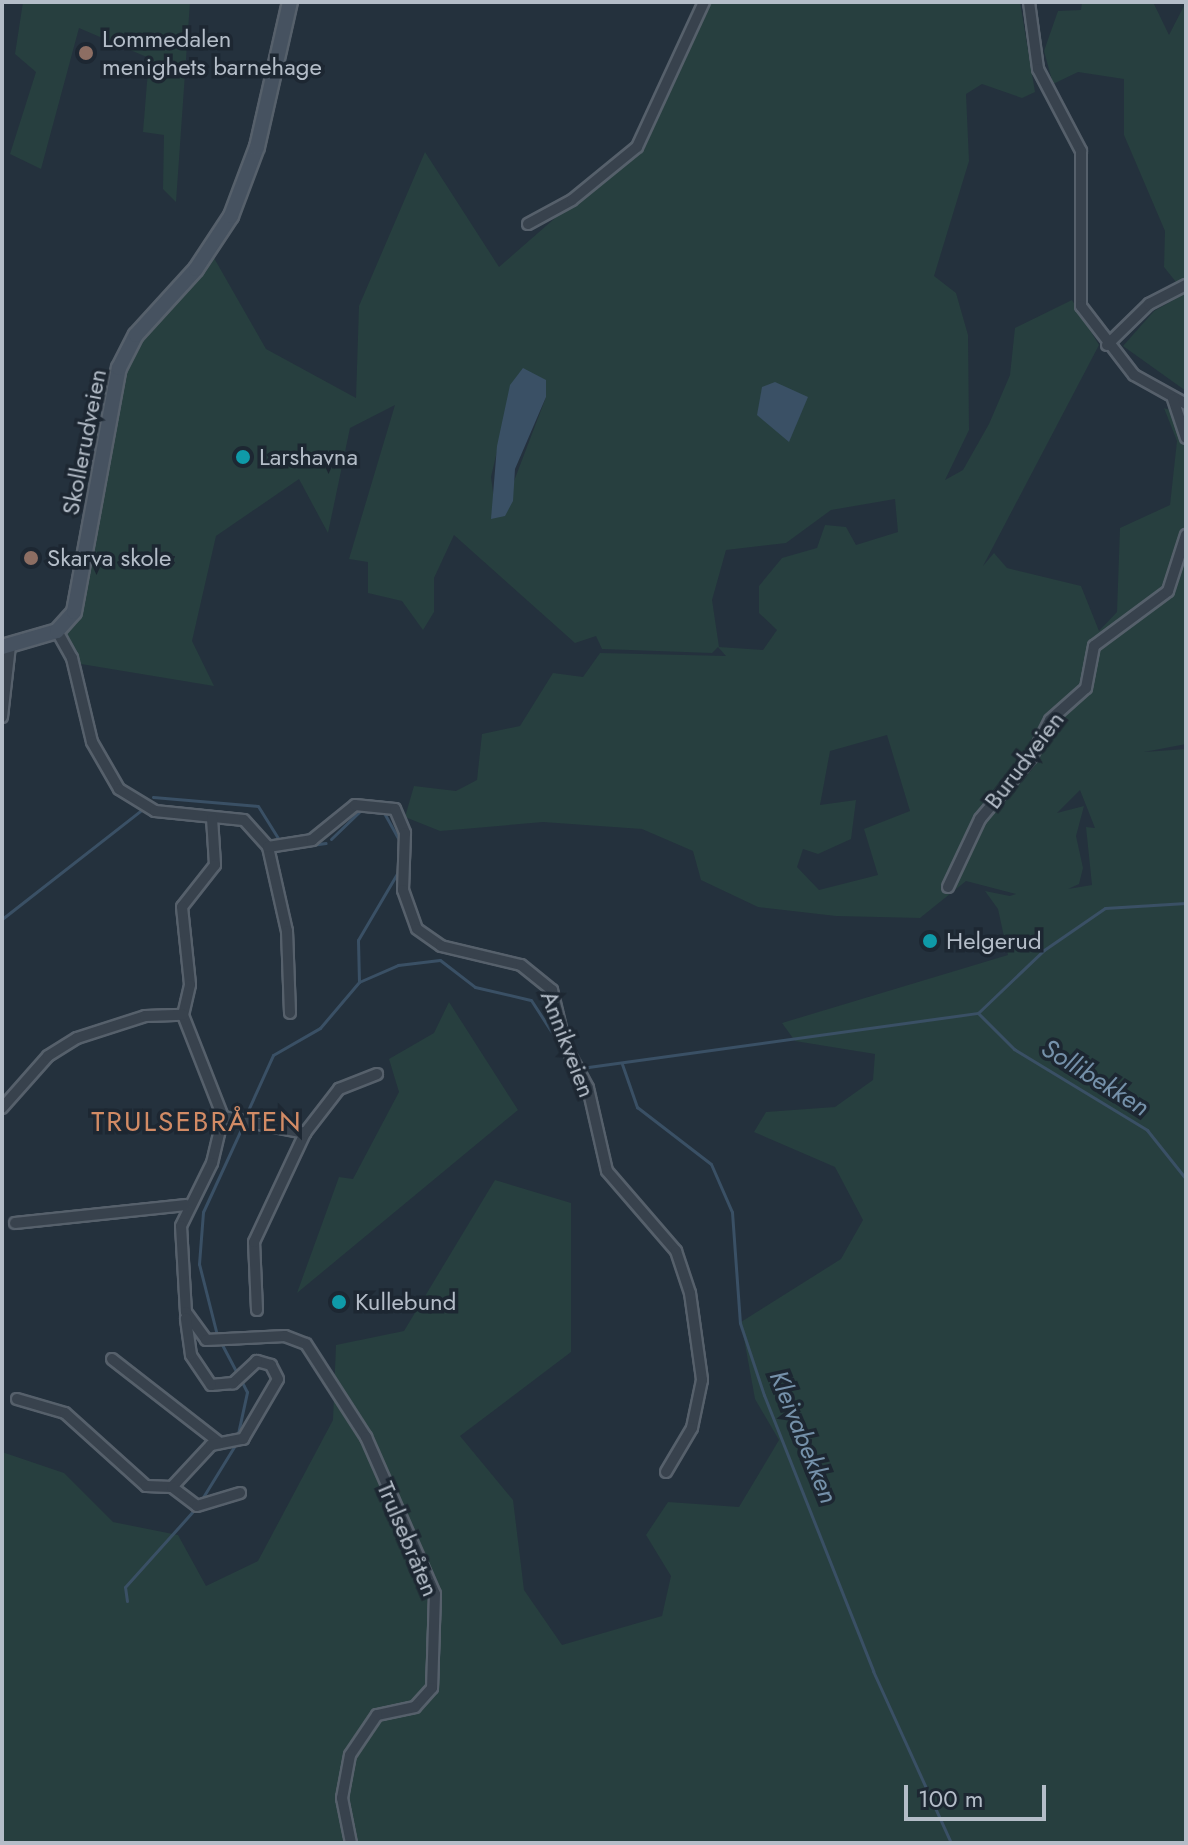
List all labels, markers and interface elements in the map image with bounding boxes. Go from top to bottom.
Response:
place label: Lommedalen menighets barnehage [102,25,322,81]
marker: Lommedalen menighets barnehage [77,44,95,62]
street label: Skollerudveien [56,367,112,517]
place label: Larshavna [259,443,358,471]
marker: Larshavna [234,448,252,466]
place label: Skarva skole [47,544,171,572]
marker: Skarva skole [22,549,40,567]
street label: Burudveien [978,706,1070,814]
place label: Helgerud [946,927,1042,955]
marker: Helgerud [921,932,939,950]
street label: Annikveien [534,987,602,1101]
water label: Sollibekken [1035,1033,1155,1123]
district label: TRULSEBRÅTEN [91,1105,303,1139]
place label: Kullebund [355,1288,456,1316]
marker: Kullebund [330,1293,348,1311]
water label: Kleivabekken [762,1366,844,1508]
street label: Trulsebråten [371,1477,445,1601]
scale bar [908,1769,1050,1819]
text: 100 m [918,1781,984,1816]

